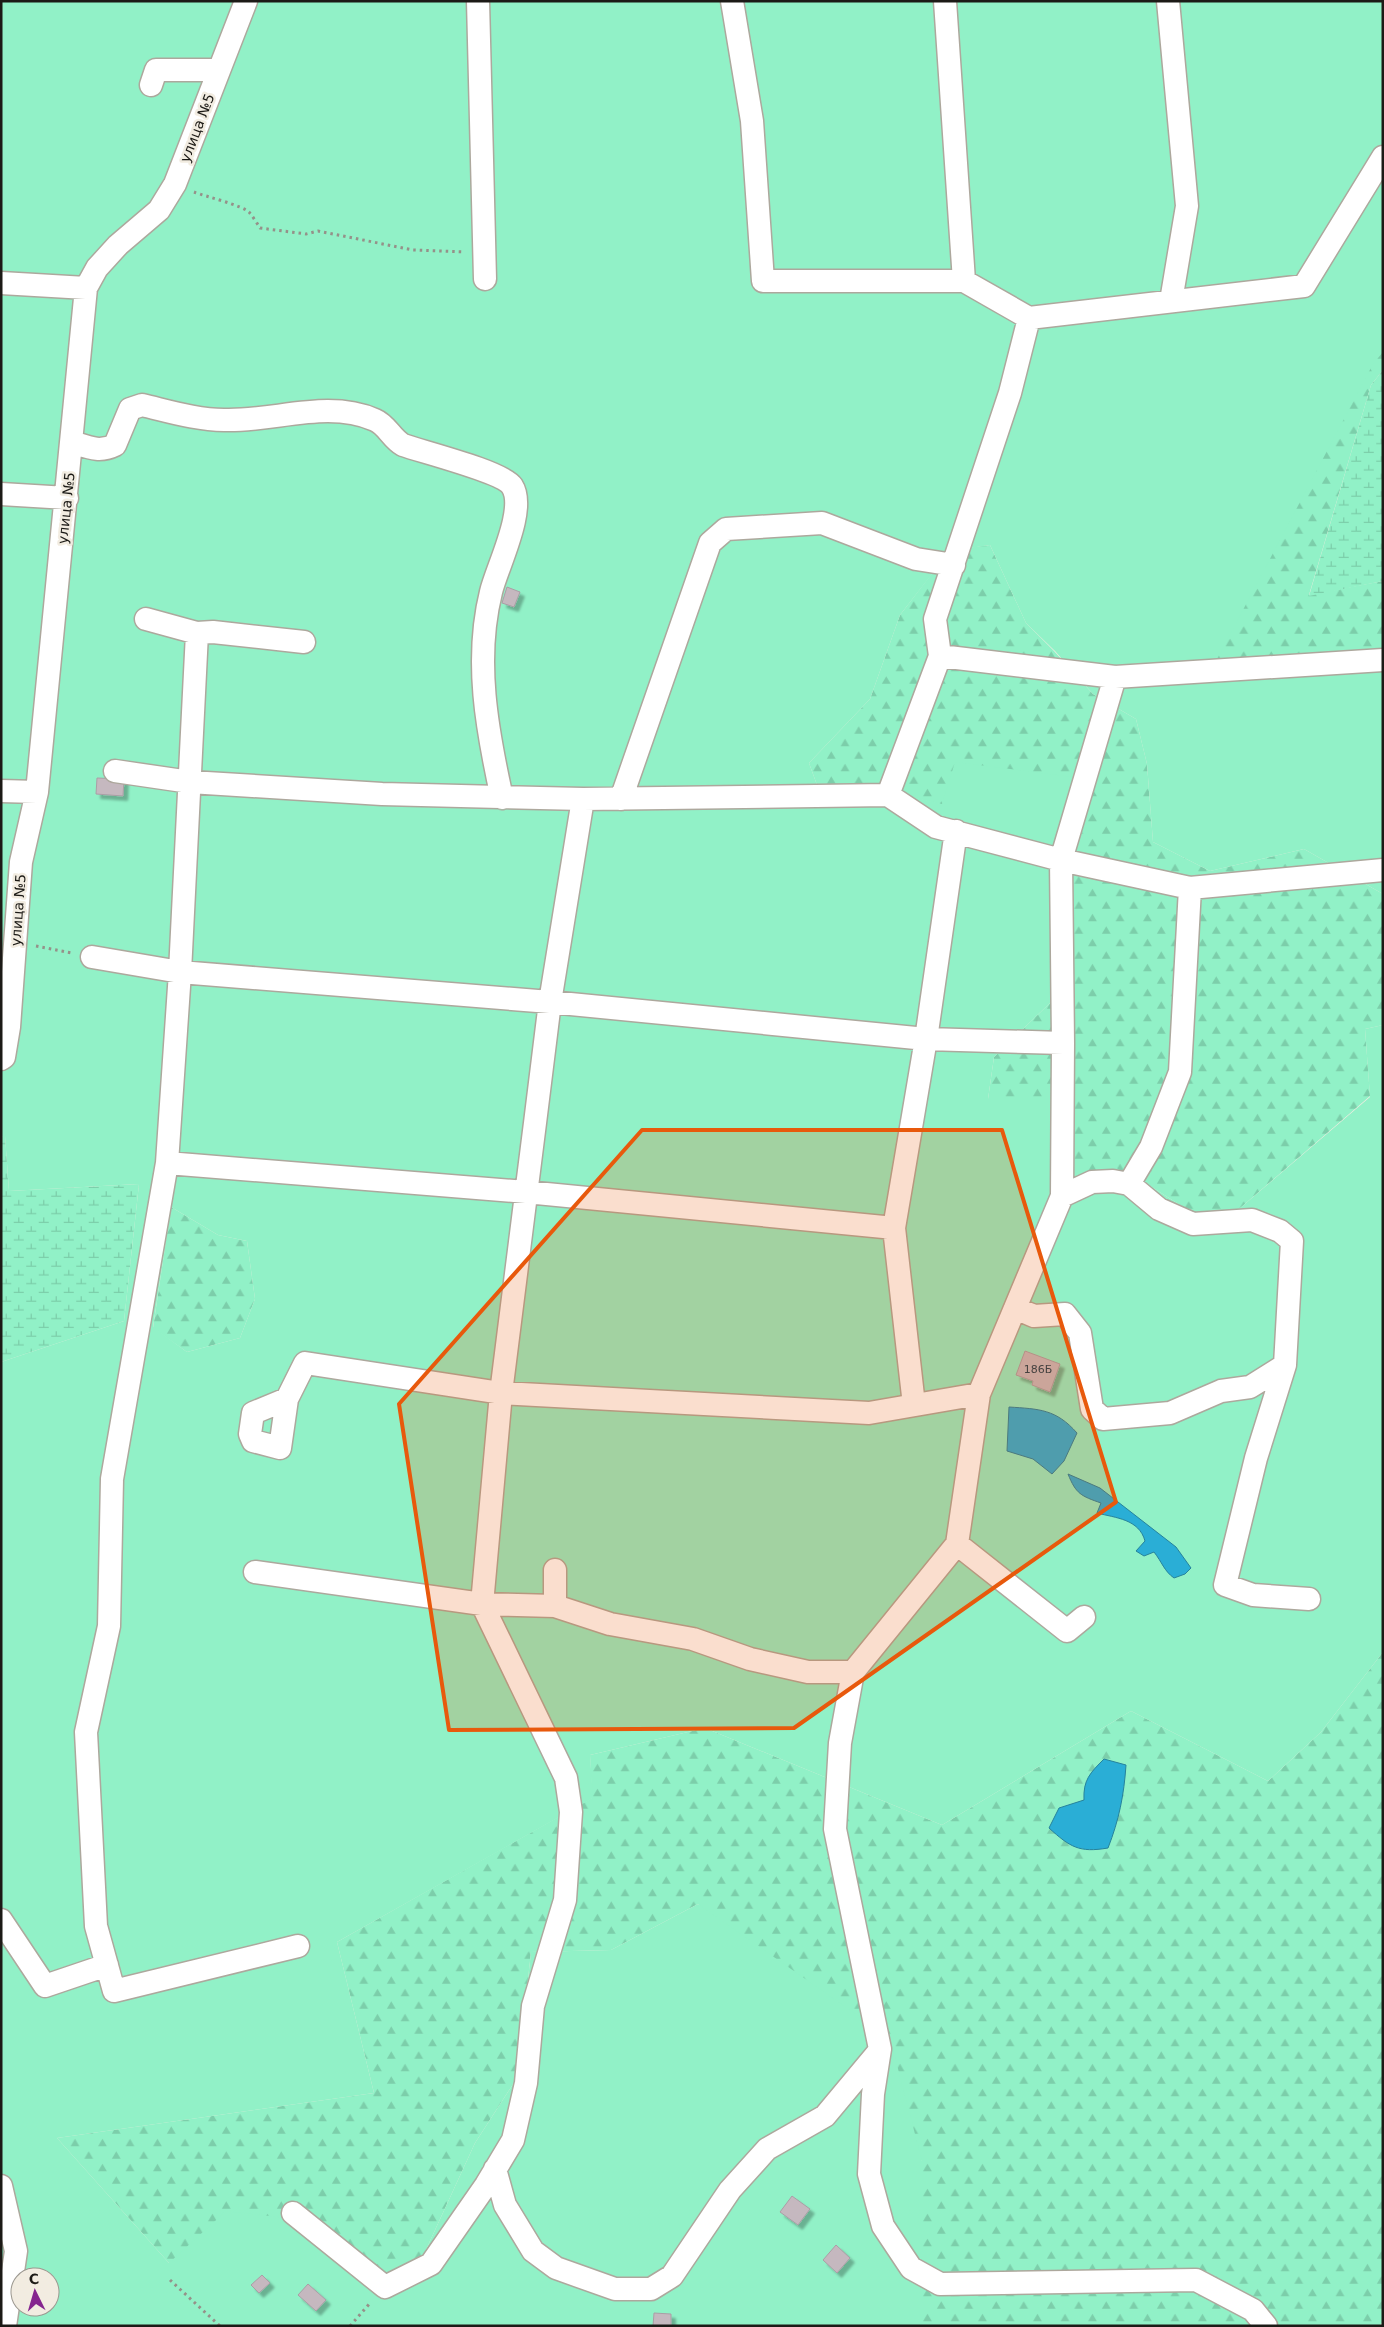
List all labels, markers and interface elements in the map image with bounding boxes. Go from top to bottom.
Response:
street label: улица №5 [177,91,217,165]
street label: улица №5 [54,471,78,545]
street label: улица №5 [7,873,29,947]
house number: 186Б [1024,1363,1052,1376]
north arrow [10,2267,60,2317]
text: С [28,2271,40,2287]

